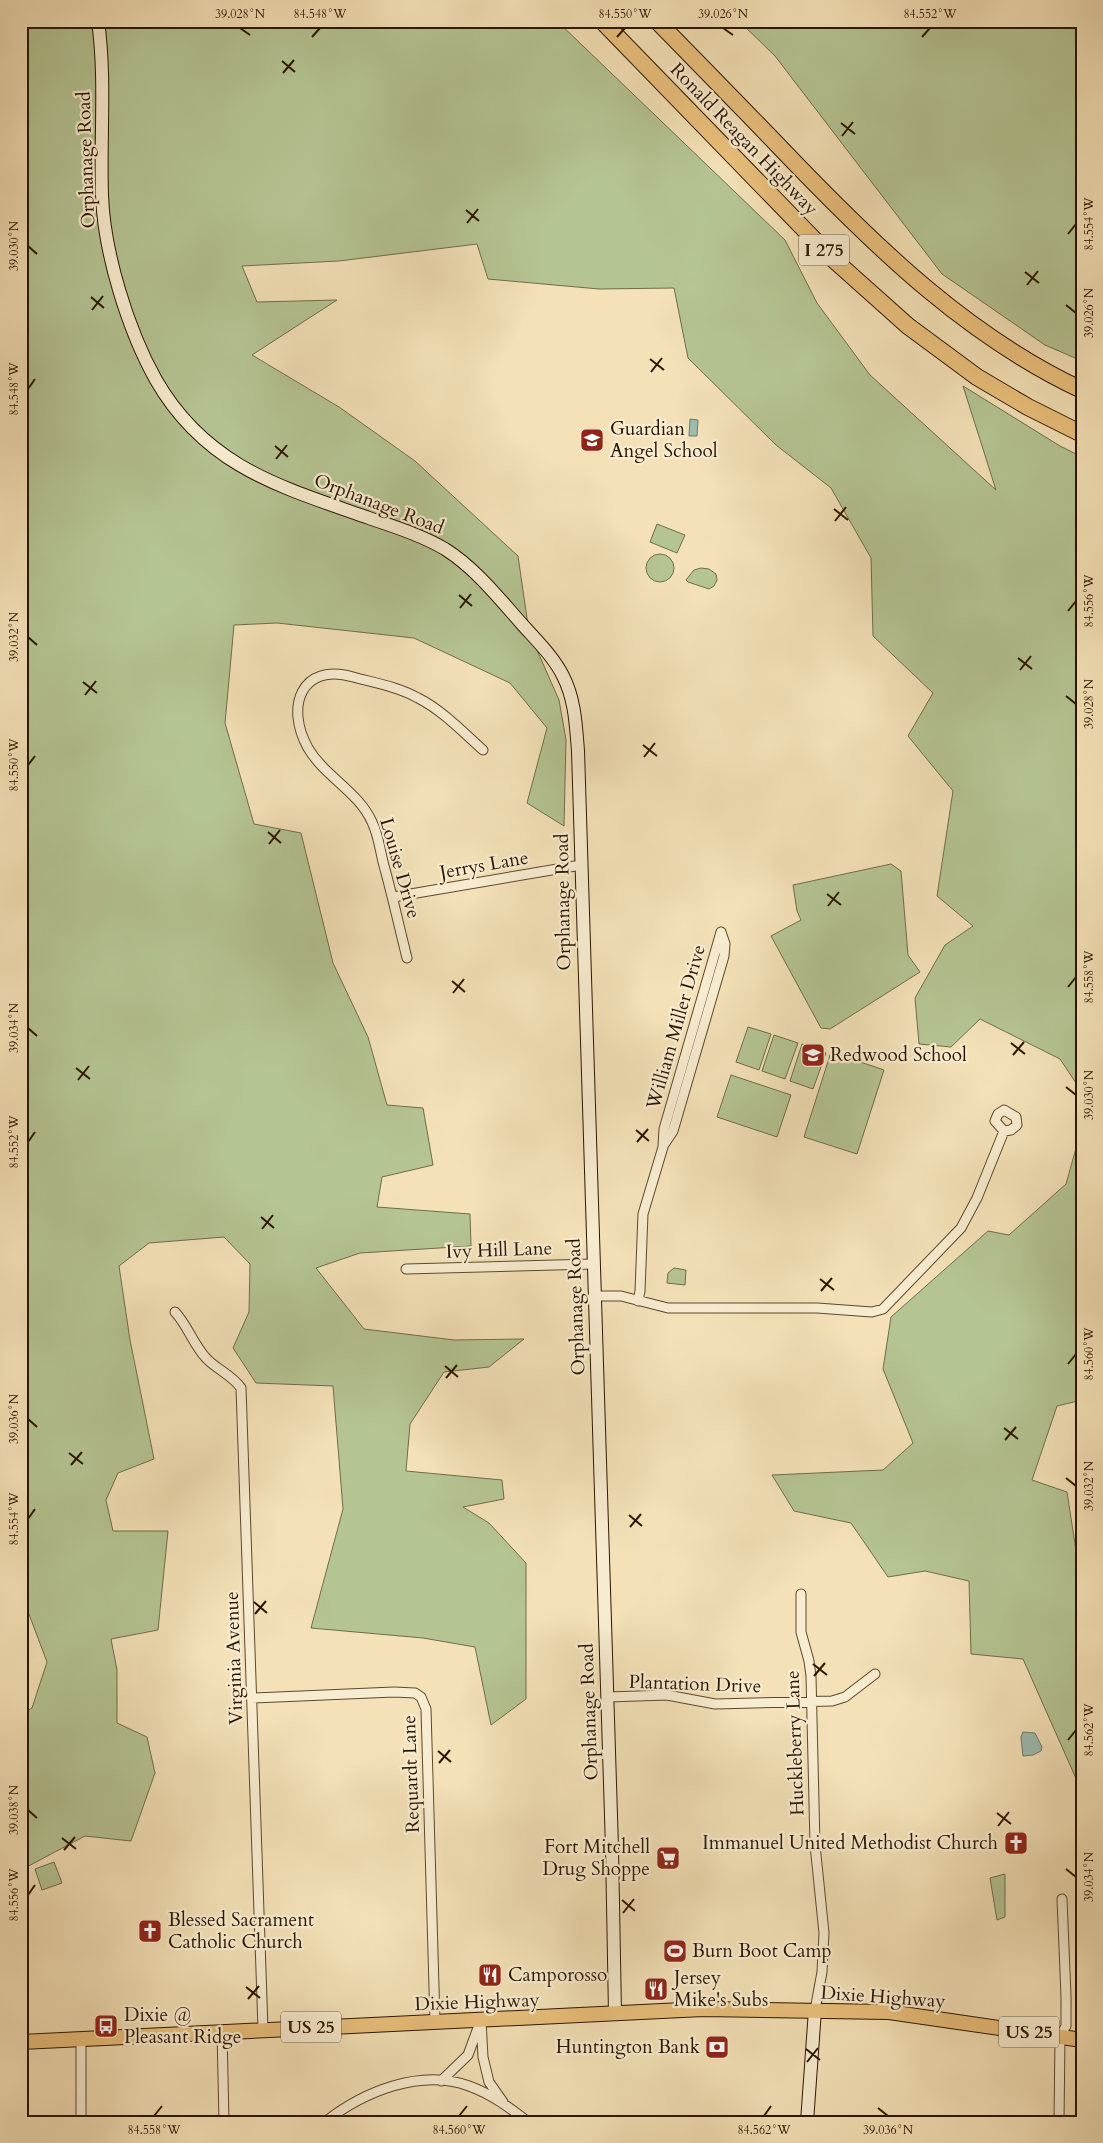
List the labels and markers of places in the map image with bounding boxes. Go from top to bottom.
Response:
place label: Guardian Angel School [610,416,718,464]
school or university icon: Guardian Angel School [579,427,605,453]
school or university icon: Redwood School [800,1042,826,1068]
place label: Redwood School [830,1042,967,1068]
place label: Immanuel United Methodist Church [702,1830,999,1856]
church icon: Immanuel United Methodist Church [1003,1830,1029,1856]
place label: Fort Mitchell Drug Shoppe [542,1834,650,1882]
supermarket icon: Fort Mitchell Drug Shoppe [655,1845,681,1871]
place label: Blessed Sacrament Catholic Church [168,1907,314,1955]
church icon: Blessed Sacrament Catholic Church [137,1918,163,1944]
sports icon: Burn Boot Camp [662,1938,688,1964]
place label: Burn Boot Camp [692,1938,832,1964]
restaurant icon: Camporosso [477,1962,503,1988]
place label: Camporosso [508,1962,607,1988]
place label: Jersey Mike's Subs [671,1965,768,2013]
restaurant icon: Jersey Mike's Subs [643,1976,669,2002]
place label: Dixie @ Pleasant Ridge [124,2002,241,2050]
bus stop icon: Dixie @ Pleasant Ridge [93,2013,119,2039]
place label: Huntington Bank [556,2034,701,2060]
bank icon: Huntington Bank [704,2034,730,2060]

